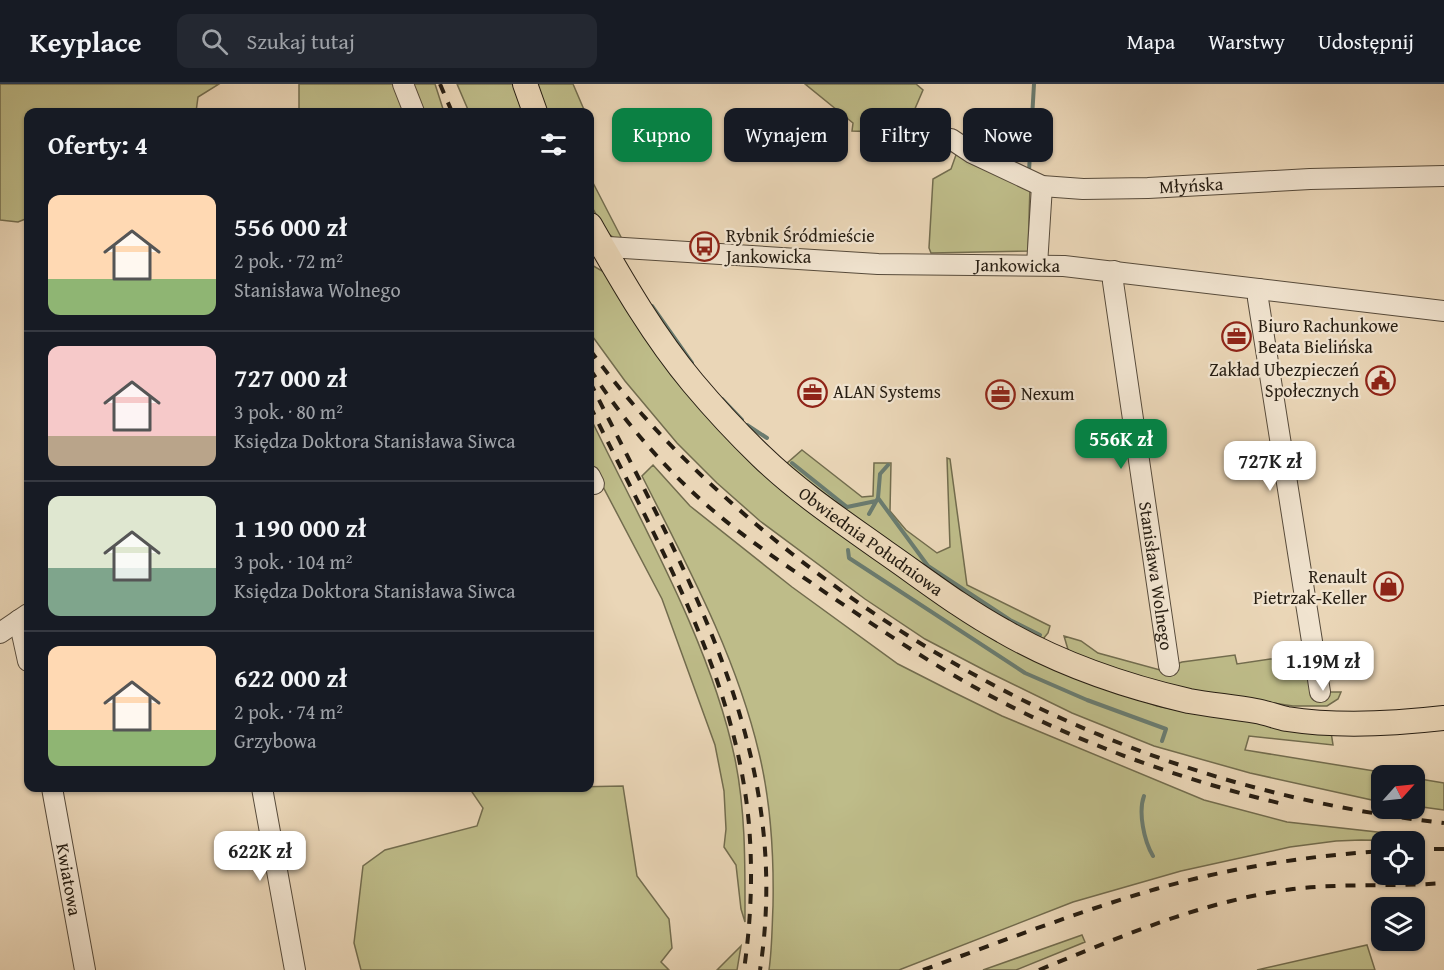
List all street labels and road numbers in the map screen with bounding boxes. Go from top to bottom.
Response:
street label: Młyńska [1158,170,1224,200]
street label: Jankowicka [973,251,1061,279]
street label: Obwiednia Południowa [793,480,949,603]
street label: Stanisława Wolnego [1132,500,1181,652]
street label: Kwiatowa [49,841,89,918]

